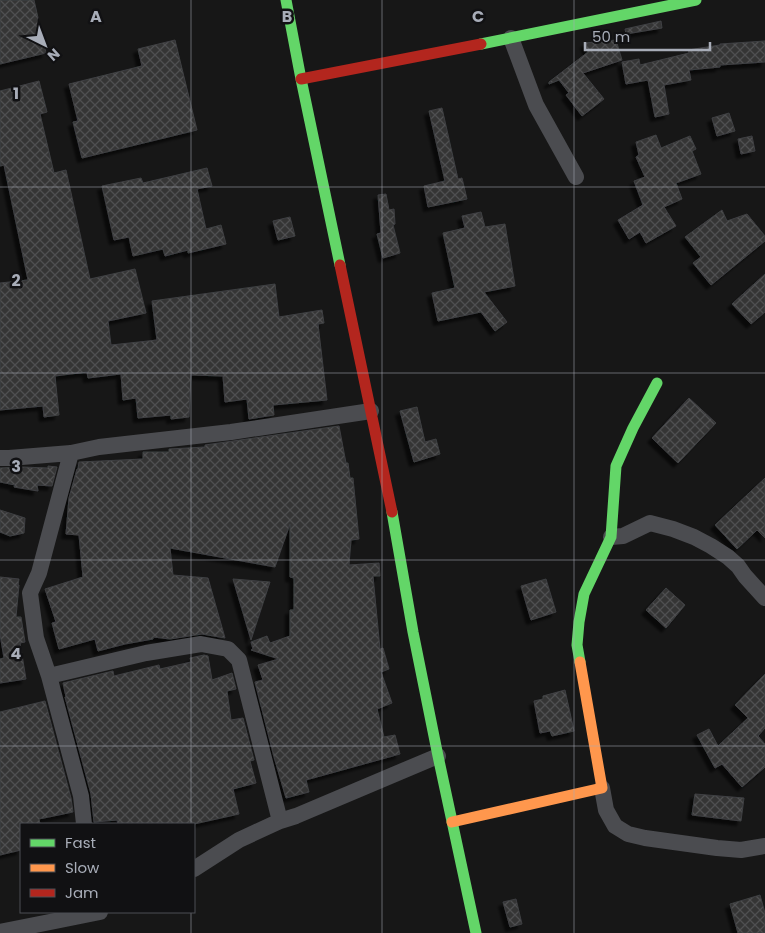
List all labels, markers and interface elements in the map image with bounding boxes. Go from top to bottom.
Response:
text: A [90,5,102,28]
text: B [282,5,292,28]
text: C [472,5,484,28]
north arrow [20,20,70,70]
scale bar [585,20,710,52]
text: 50 m [592,26,630,47]
text: N [43,44,64,66]
text: 1 [13,82,19,105]
text: 2 [11,269,21,292]
text: 3 [11,455,21,478]
text: 4 [11,642,22,665]
legend [20,823,195,913]
text: Fast [65,832,96,853]
text: Slow [65,857,100,878]
text: Jam [65,882,99,903]

